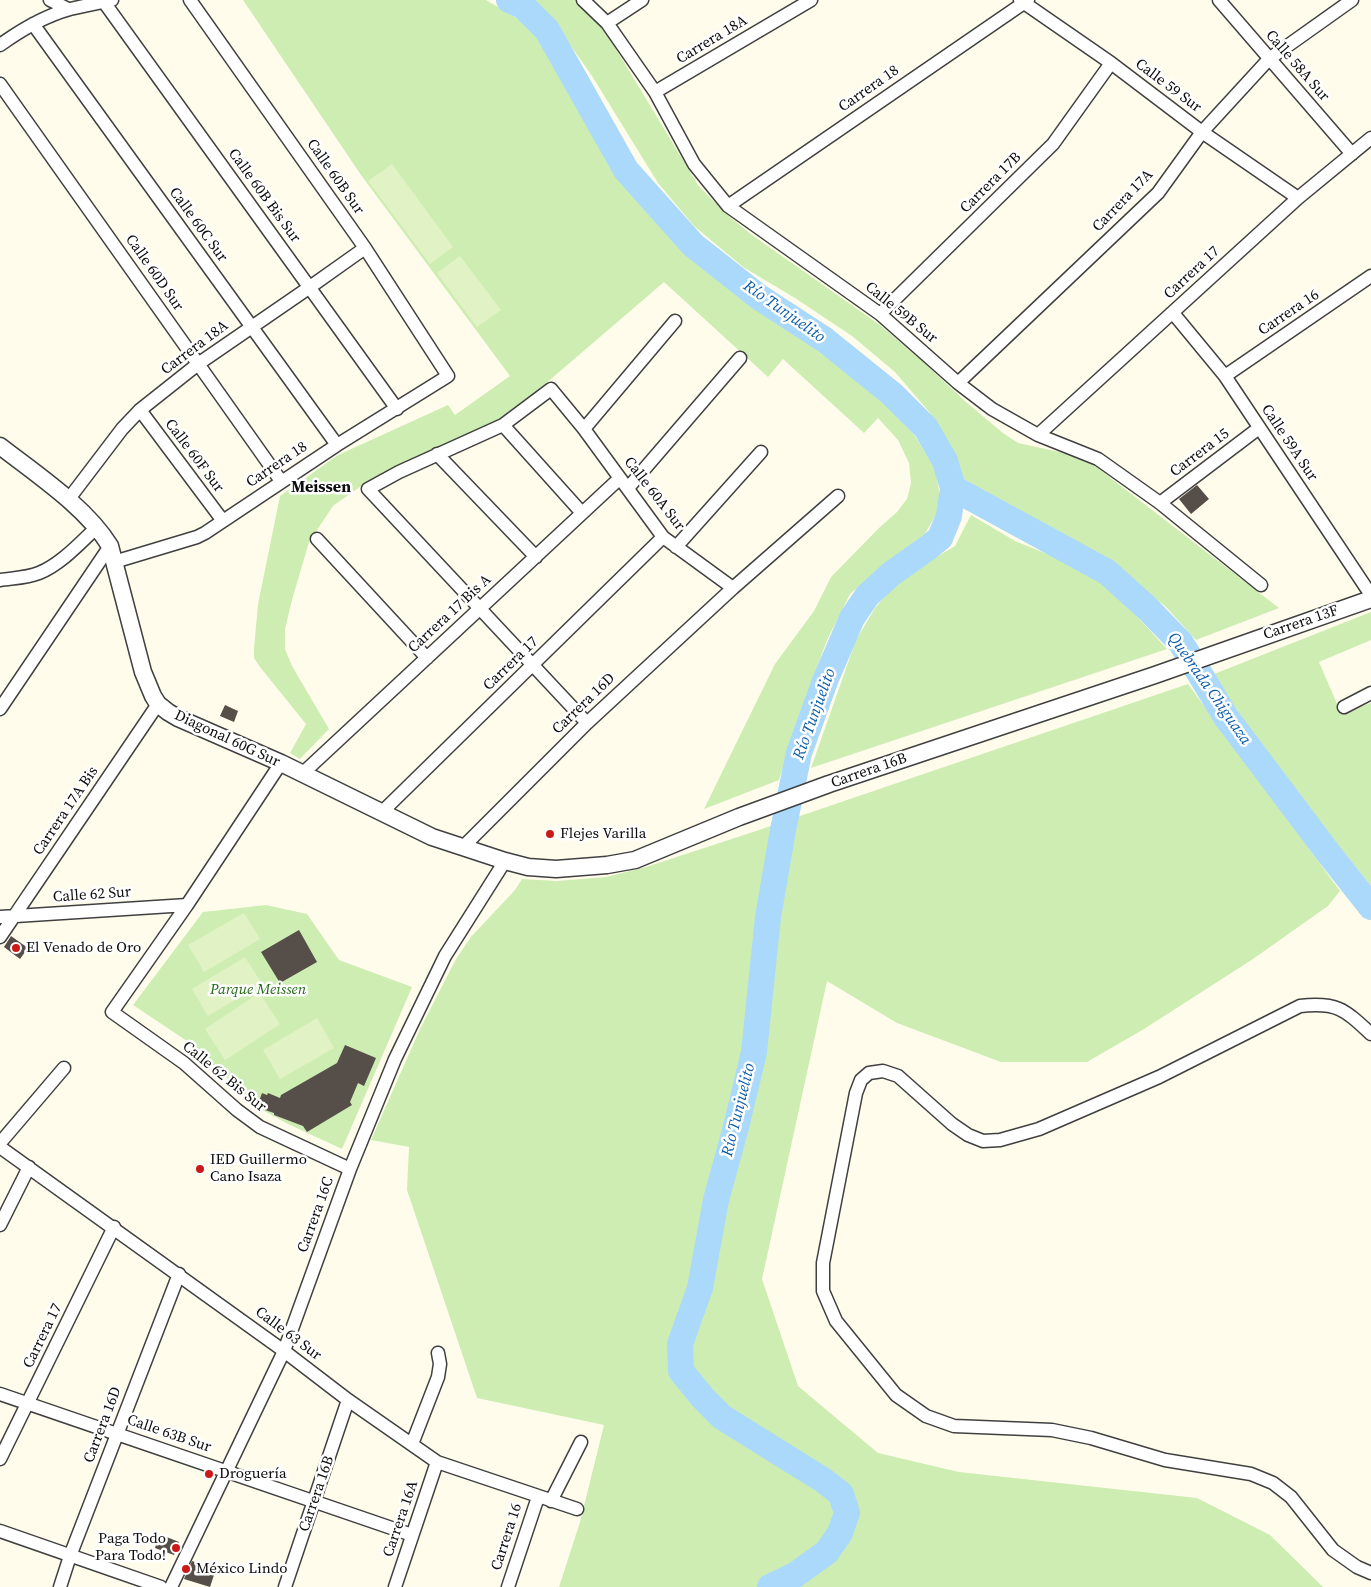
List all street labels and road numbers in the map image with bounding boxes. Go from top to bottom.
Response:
street label: Carrera 18A [673,12,751,68]
street label: Calle 58A Sur [1261,27,1333,105]
street label: Calle 59 Sur [1131,55,1205,117]
street label: Carrera 18 [835,62,903,116]
street label: Calle 60B Sur [302,136,368,218]
street label: Calle 60B Bis Sur [224,146,304,246]
street label: Carrera 17B [957,149,1025,217]
street label: Carrera 17A [1089,166,1157,236]
street label: Calle 60C Sur [165,184,231,266]
street label: Calle 60D Sur [121,231,187,315]
street label: Carrera 17 [1160,243,1224,303]
street label: Calle 59B Sur [861,278,941,348]
street label: Carrera 16 [1255,286,1323,340]
street label: Carrera 18A [158,317,232,379]
street label: Calle 59A Sur [1257,401,1321,485]
street label: Calle 60F Sur [161,416,227,496]
street label: Carrera 15 [1167,425,1233,481]
street label: Carrera 18 [243,438,311,492]
street label: Calle 60A Sur [620,454,688,534]
street label: Carrera 17 Bis A [405,571,495,657]
street label: Carrera 13F [1261,602,1341,644]
street label: Carrera 17 [480,633,542,695]
street label: Carrera 16D [549,670,619,738]
street label: Diagonal 60G Sur [171,707,283,771]
street label: Carrera 16B [829,750,909,792]
street label: Carrera 17A Bis [30,763,102,859]
street label: Calle 62 Sur [52,883,132,907]
street label: Calle 62 Bis Sur [179,1038,269,1116]
street label: Carrera 16C [294,1175,338,1255]
street label: Carrera 17 [20,1301,66,1371]
street label: Calle 63 Sur [251,1303,325,1365]
street label: Carrera 16D [80,1384,126,1466]
street label: Calle 63B Sur [125,1411,213,1457]
street label: Carrera 16B [296,1454,338,1534]
street label: Carrera 16A [380,1478,422,1560]
street label: Carrera 16 [488,1501,526,1573]

